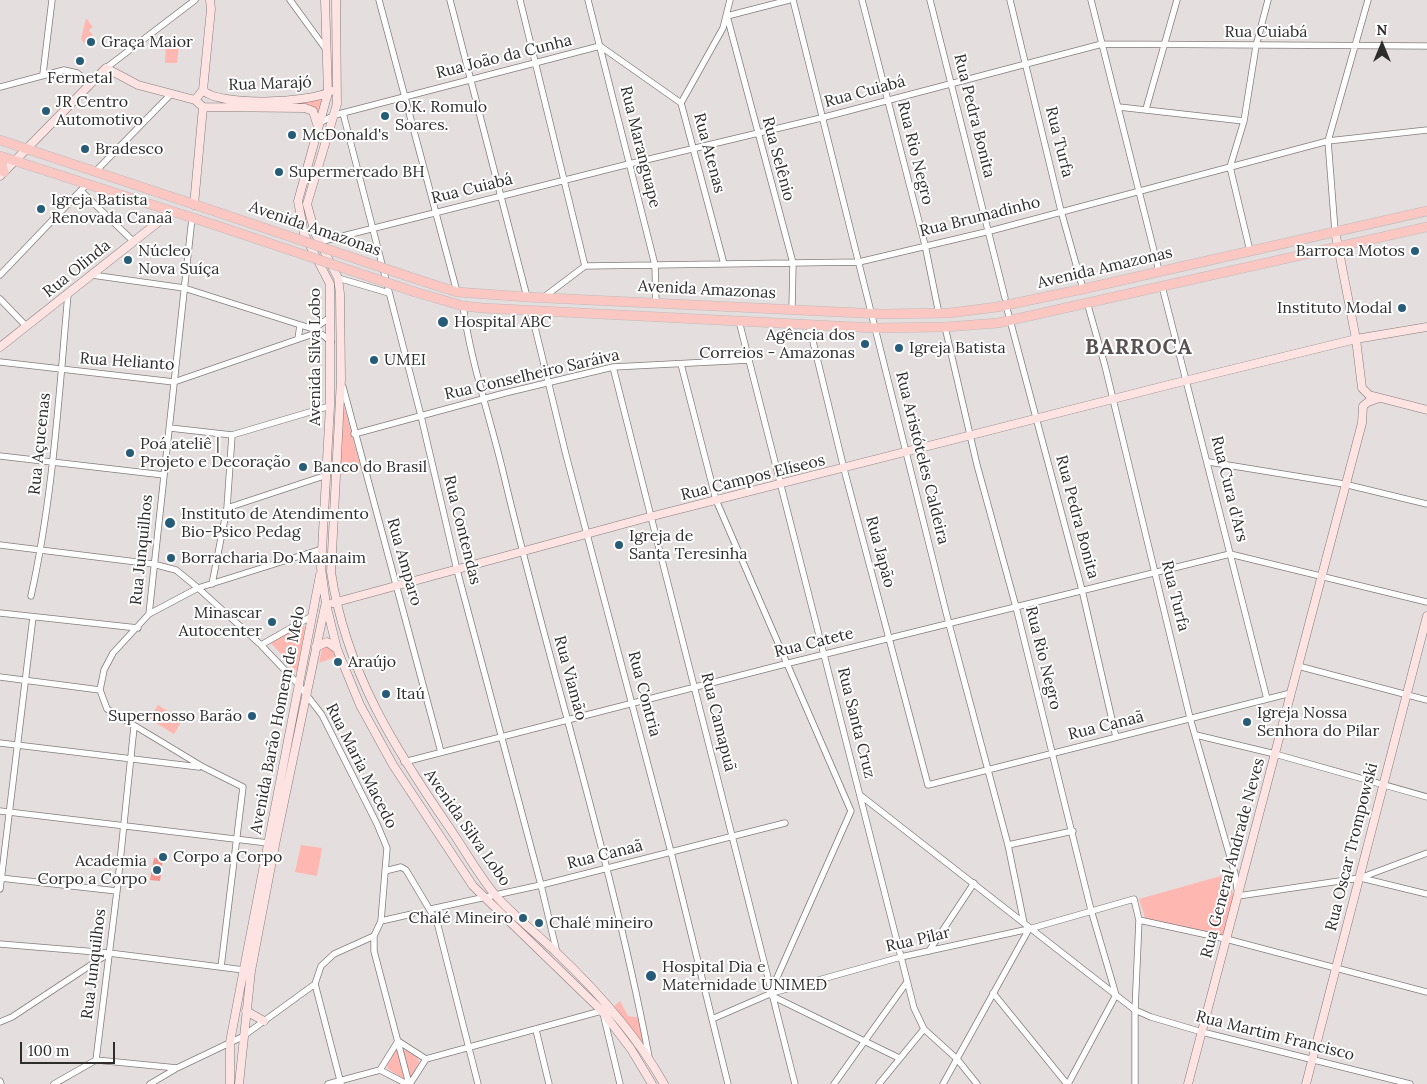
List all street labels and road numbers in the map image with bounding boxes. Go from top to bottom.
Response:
street label: Rua Cuiabá [1224,22,1308,42]
street label: Rua João da Cunha [434,31,574,83]
street label: Rua Pedra Bonita [949,52,999,180]
street label: Rua Cuiabá [822,72,908,112]
street label: Rua Marajó [228,73,312,95]
street label: Rua Maranguape [616,84,664,210]
street label: Rua Rio Negro [893,99,937,207]
street label: Rua Turfa [1041,105,1077,179]
street label: Rua Atenas [689,111,729,195]
street label: Rua Selênio [758,115,798,203]
street label: Rua Cuiabá [429,170,515,208]
street label: Rua Brumadinho [918,193,1042,241]
street label: Avenida Amazonas [247,197,383,261]
street label: Rua Olinda [39,236,115,302]
street label: Avenida Amazonas [1036,243,1174,293]
street label: Avenida Amazonas [638,277,776,303]
street label: Avenida Silva Lobo [305,288,325,426]
street label: Rua Conselheiro Saráiva [443,346,621,404]
street label: Rua Helianto [79,349,175,375]
street label: Rua Aristóteles Caldeira [891,370,953,546]
street label: Rua Açucenas [25,392,55,496]
street label: Rua Cura d'Ars [1207,434,1251,544]
street label: Rua Campos Elíseos [679,451,827,505]
street label: Rua Pedra Bonita [1051,453,1103,581]
street label: Rua Contendas [439,473,485,587]
street label: Rua Junquilhos [127,494,157,606]
street label: Rua Japão [861,514,899,590]
street label: Rua Amparo [382,516,426,608]
street label: Rua Turfa [1157,559,1193,633]
street label: Avenida Barão Homem de Melo [246,604,310,836]
street label: Rua Rio Negro [1021,604,1065,712]
street label: Rua Catete [772,624,856,662]
street label: Rua Viamão [549,634,591,722]
street label: Rua Contria [623,649,665,739]
street label: Rua Santa Cruz [833,666,879,780]
street label: Rua Camapuã [696,670,740,774]
street label: Rua Maria Macedo [321,700,401,832]
street label: Rua Canaã [1066,707,1146,745]
street label: Rua General Andrade Neves [1197,756,1269,960]
street label: Rua Oscar Trompowski [1322,761,1382,933]
street label: Avenida Silva Lobo [420,766,514,890]
street label: Rua Canaã [565,836,645,874]
street label: Rua Junquilhos [78,908,110,1020]
street label: Rua Pilar [884,923,952,957]
street label: Rua Martim Francisco [1194,1007,1356,1065]

